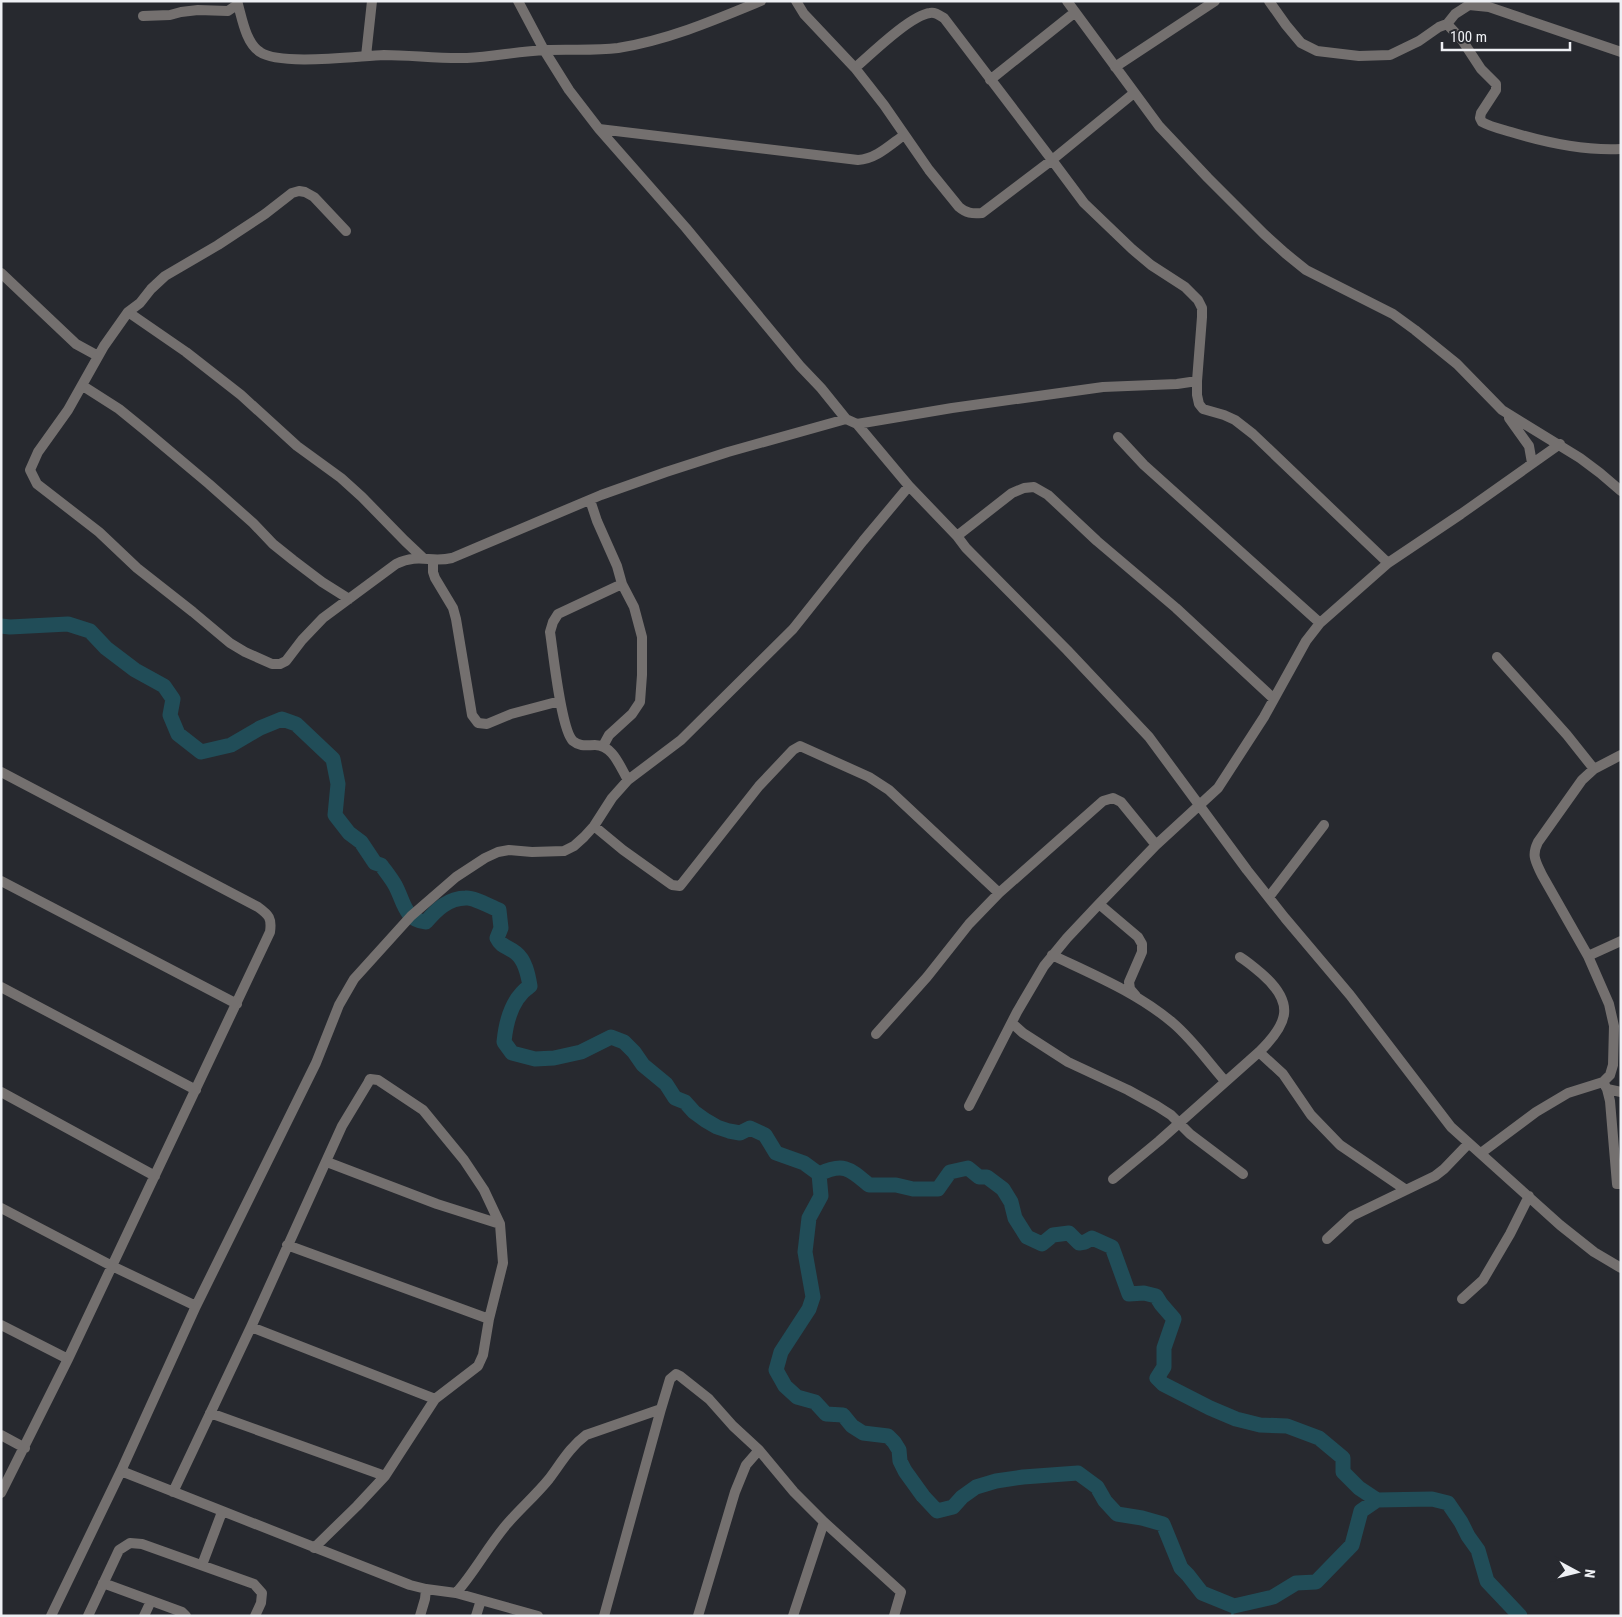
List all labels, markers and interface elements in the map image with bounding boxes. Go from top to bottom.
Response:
scale bar [1442,20,1570,52]
text: 100 m [1450,28,1487,46]
north arrow [1552,1547,1602,1597]
text: N [1581,1568,1598,1579]

